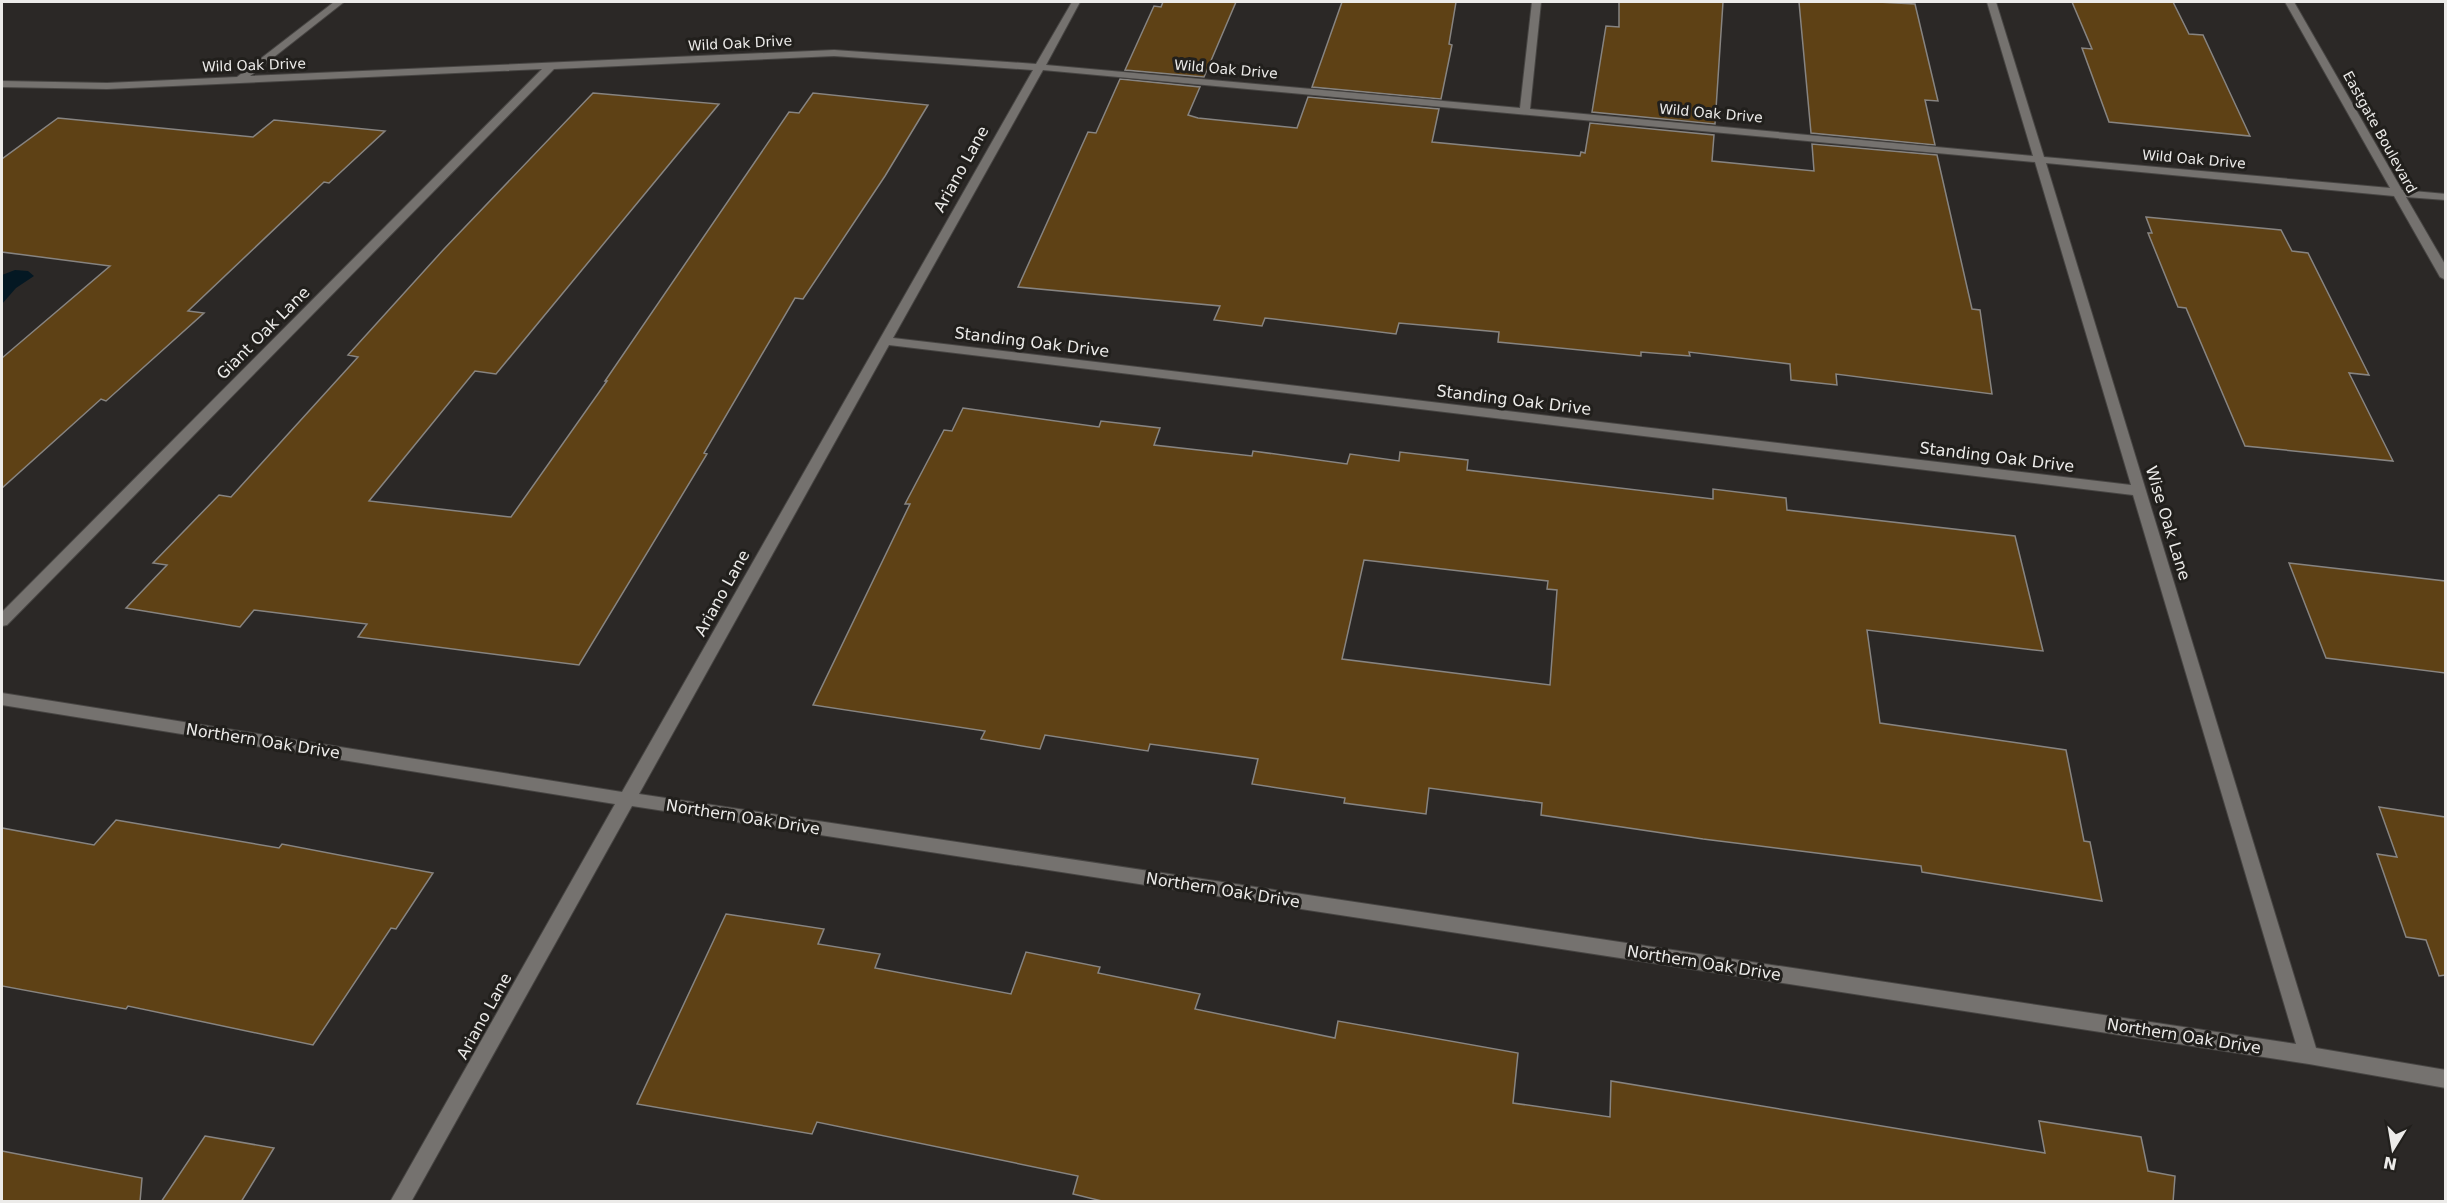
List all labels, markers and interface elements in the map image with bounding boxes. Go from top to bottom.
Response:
street label: Wild Oak Drive [688,32,792,54]
street label: Wild Oak Drive [202,55,306,75]
street label: Wild Oak Drive [1173,56,1279,82]
street label: Eastgate Boulevard [2340,68,2420,196]
street label: Wild Oak Drive [1658,100,1764,126]
street label: Ariano Lane [930,123,992,215]
street label: Wild Oak Drive [2141,146,2247,172]
street label: Giant Oak Lane [213,283,313,383]
street label: Standing Oak Drive [954,323,1110,361]
street label: Standing Oak Drive [1436,381,1592,419]
street label: Standing Oak Drive [1919,438,2075,476]
street label: Wise Oak Lane [2142,463,2194,583]
street label: Ariano Lane [691,547,753,639]
street label: Northern Oak Drive [185,719,341,763]
street label: Northern Oak Drive [665,795,821,839]
street label: Northern Oak Drive [1145,868,1301,912]
street label: Northern Oak Drive [1626,941,1782,985]
street label: Ariano Lane [453,970,515,1062]
street label: Northern Oak Drive [2106,1014,2262,1058]
north arrow [2363,1119,2423,1179]
text: N [2382,1153,2399,1174]

